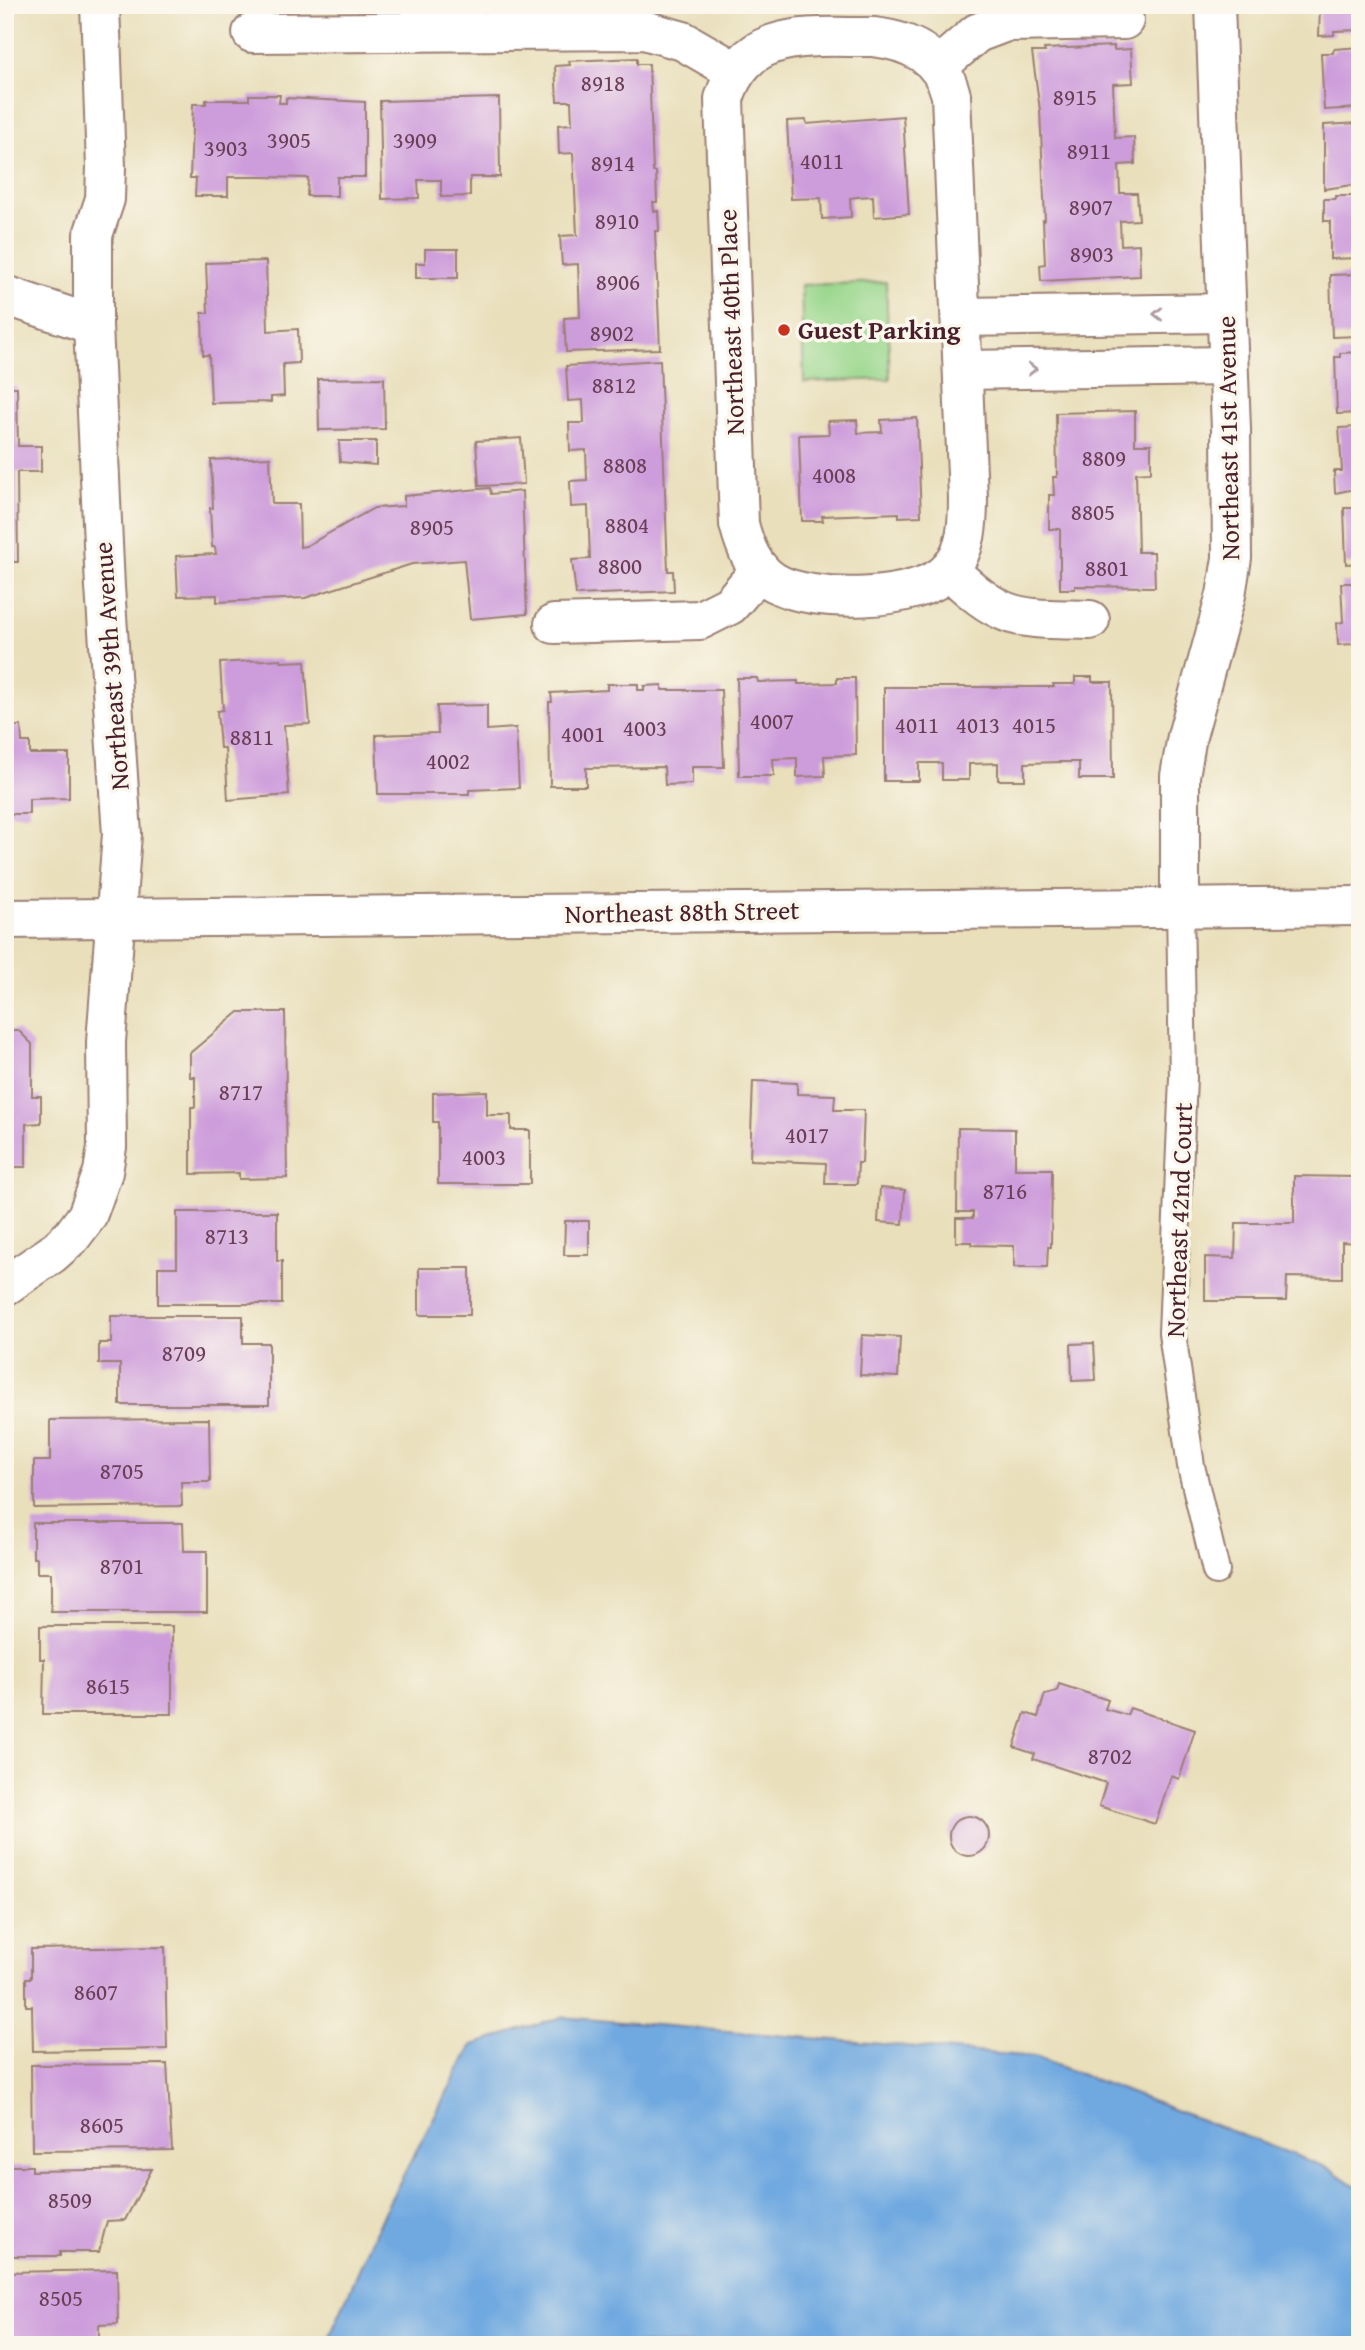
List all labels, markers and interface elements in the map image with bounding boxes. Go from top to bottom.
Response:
house number: 8918 [581,66,625,99]
house number: 8915 [1053,80,1097,113]
house number: 3905 [267,123,311,156]
house number: 3909 [393,123,437,156]
house number: 3903 [204,131,248,164]
house number: 8911 [1067,134,1111,167]
house number: 4011 [800,144,844,177]
house number: 8914 [591,146,635,179]
house number: 8907 [1069,190,1113,223]
house number: 8910 [595,204,639,237]
street label: Northeast 40th Place [707,208,754,436]
house number: 8903 [1070,237,1114,270]
house number: 8906 [596,265,640,298]
one-way arrow [1152,306,1163,322]
place label: Guest Parking [798,310,961,349]
street label: Northeast 41st Avenue [1206,315,1249,561]
house number: 8902 [590,316,634,349]
marker: Guest Parking [776,322,792,338]
one-way arrow [1027,361,1038,377]
house number: 8812 [592,368,636,401]
house number: 8809 [1082,441,1126,474]
house number: 8808 [603,448,647,481]
house number: 4008 [812,458,856,491]
house number: 8805 [1071,495,1115,528]
house number: 8804 [605,508,649,541]
house number: 8905 [410,510,454,543]
street label: Northeast 39th Avenue [82,541,139,792]
house number: 8800 [598,549,642,582]
house number: 8801 [1085,551,1129,584]
house number: 4007 [750,704,794,737]
house number: 4011 [895,708,939,741]
house number: 4013 [956,708,1000,741]
house number: 4015 [1012,708,1056,741]
house number: 4003 [623,711,667,744]
house number: 4001 [561,717,605,750]
house number: 8811 [230,720,274,753]
house number: 4002 [426,744,470,777]
street label: Northeast 88th Street [564,890,800,933]
house number: 8717 [219,1075,263,1108]
street label: Northeast 42nd Court [1155,1102,1202,1338]
house number: 4017 [785,1118,829,1151]
house number: 4003 [462,1140,506,1173]
house number: 8716 [983,1174,1027,1207]
house number: 8713 [205,1219,249,1252]
house number: 8709 [162,1336,206,1369]
house number: 8705 [100,1454,144,1487]
house number: 8701 [100,1549,144,1582]
house number: 8615 [86,1669,130,1702]
house number: 8702 [1088,1739,1132,1772]
house number: 8607 [74,1975,118,2008]
house number: 8605 [80,2108,124,2141]
house number: 8509 [48,2183,92,2216]
house number: 8505 [39,2281,83,2314]

